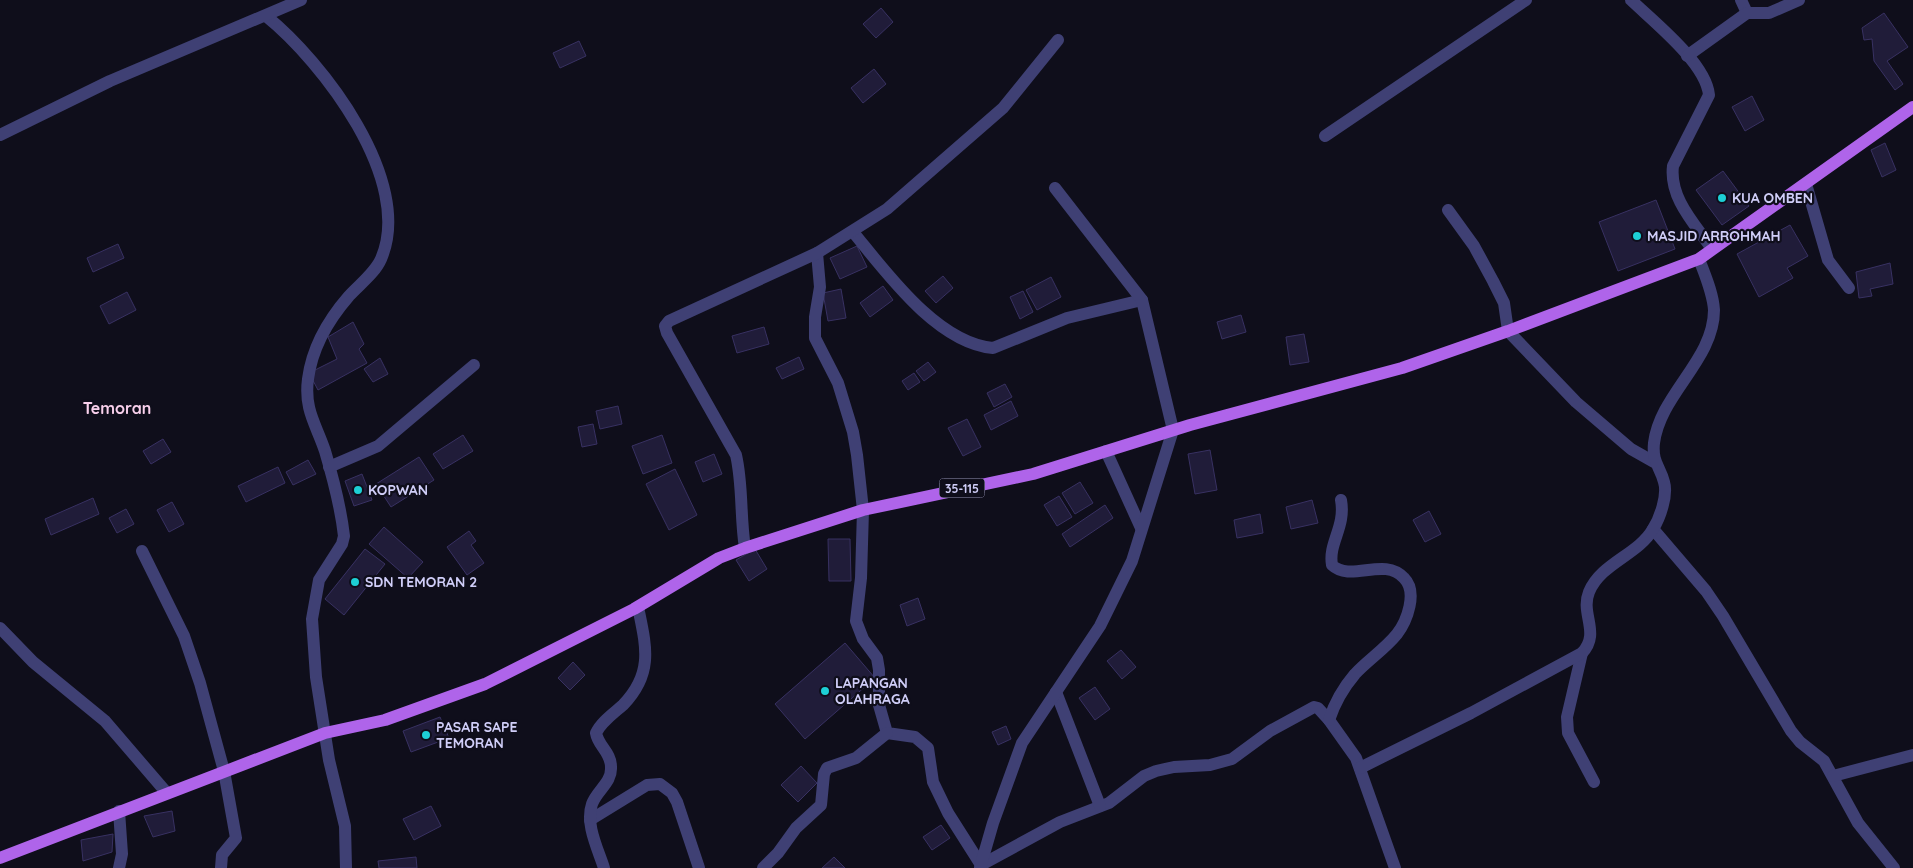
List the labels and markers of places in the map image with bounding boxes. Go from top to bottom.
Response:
place label: KUA OMBEN [1732,189,1813,207]
marker: KUA OMBEN [1716,192,1728,204]
place label: MASJID ARROHMAH [1647,227,1781,245]
marker: MASJID ARROHMAH [1631,230,1643,242]
place label: KOPWAN [368,481,428,499]
marker: KOPWAN [352,484,364,496]
place label: SDN TEMORAN 2 [365,573,477,591]
marker: SDN TEMORAN 2 [349,576,361,588]
place label: LAPANGAN OLAHRAGA [835,674,910,708]
marker: LAPANGAN OLAHRAGA [819,685,831,697]
place label: PASAR SAPE TEMORAN [436,718,517,752]
marker: PASAR SAPE TEMORAN [420,729,432,741]

